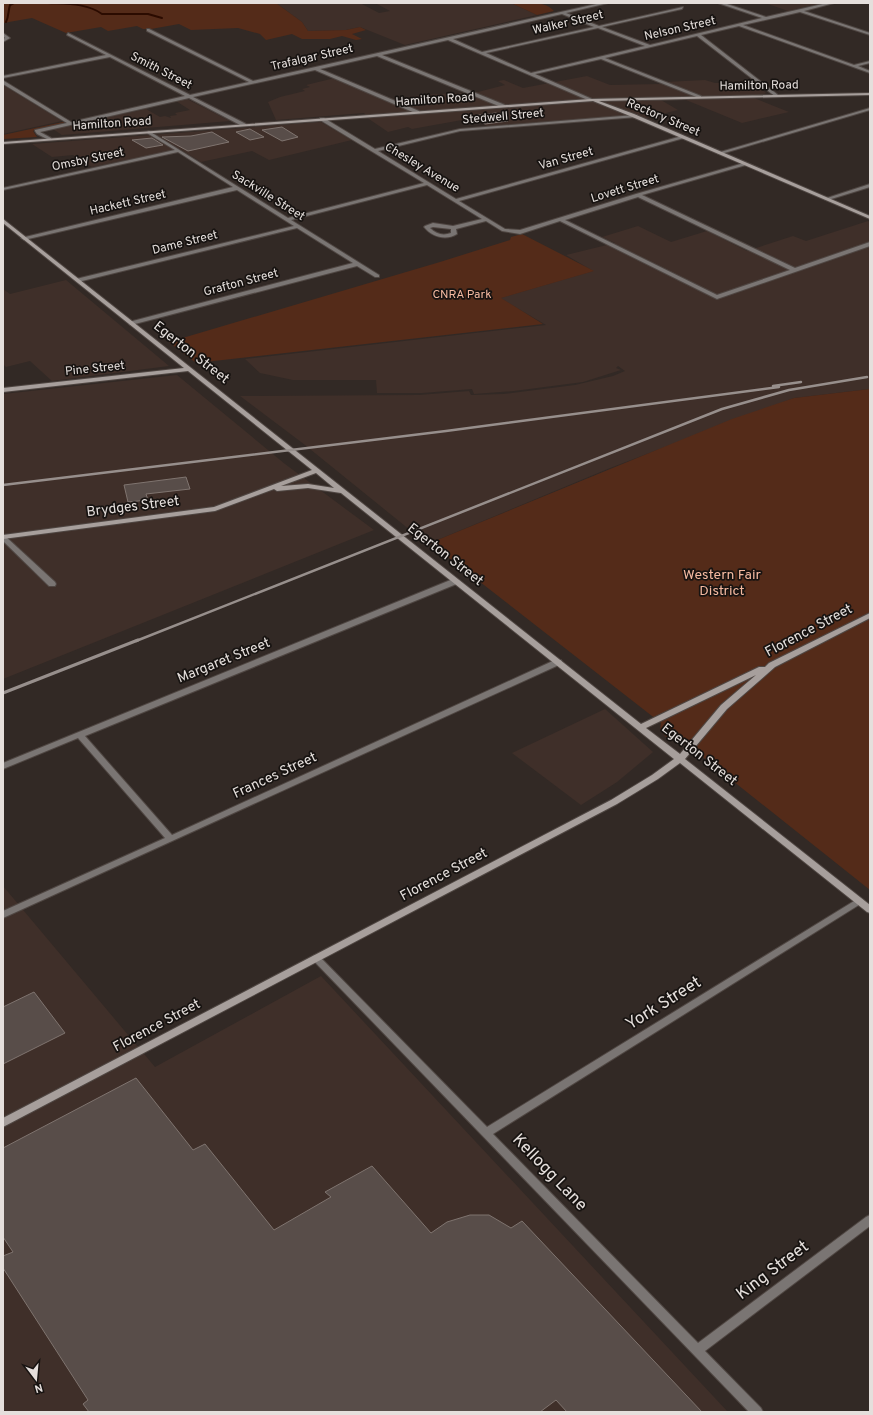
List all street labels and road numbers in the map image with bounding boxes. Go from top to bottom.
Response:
street label: Walker Street [531,7,605,39]
street label: Nelson Street [643,13,717,45]
street label: Trafalgar Street [269,41,355,75]
street label: Smith Street [127,49,195,93]
street label: Hamilton Road [719,77,799,95]
street label: Hamilton Road [395,89,475,111]
street label: Rectory Street [624,95,702,141]
street label: Stedwell Street [461,105,545,129]
street label: Hamilton Road [72,113,152,135]
street label: Chesley Avenue [382,139,462,197]
street label: Van Street [537,144,595,174]
street label: Omsby Street [50,145,126,175]
street label: Sackville Street [228,167,308,225]
street label: Lovett Street [589,171,661,207]
street label: Hackett Street [88,186,168,220]
street label: Dame Street [151,227,219,259]
street label: Grafton Street [202,265,280,301]
street label: Egerton Street [150,318,232,388]
street label: Pine Street [64,358,126,380]
street label: Brydges Street [86,493,180,521]
street label: Egerton Street [404,520,486,590]
street label: Florence Street [762,601,856,661]
street label: Margaret Street [175,635,273,687]
street label: Egerton Street [658,720,740,790]
street label: Frances Street [230,749,320,803]
street label: Florence Street [397,845,491,905]
street label: York Street [622,972,706,1036]
street label: Florence Street [110,996,204,1056]
street label: Kellogg Lane [507,1130,591,1216]
street label: King Street [732,1236,814,1306]

